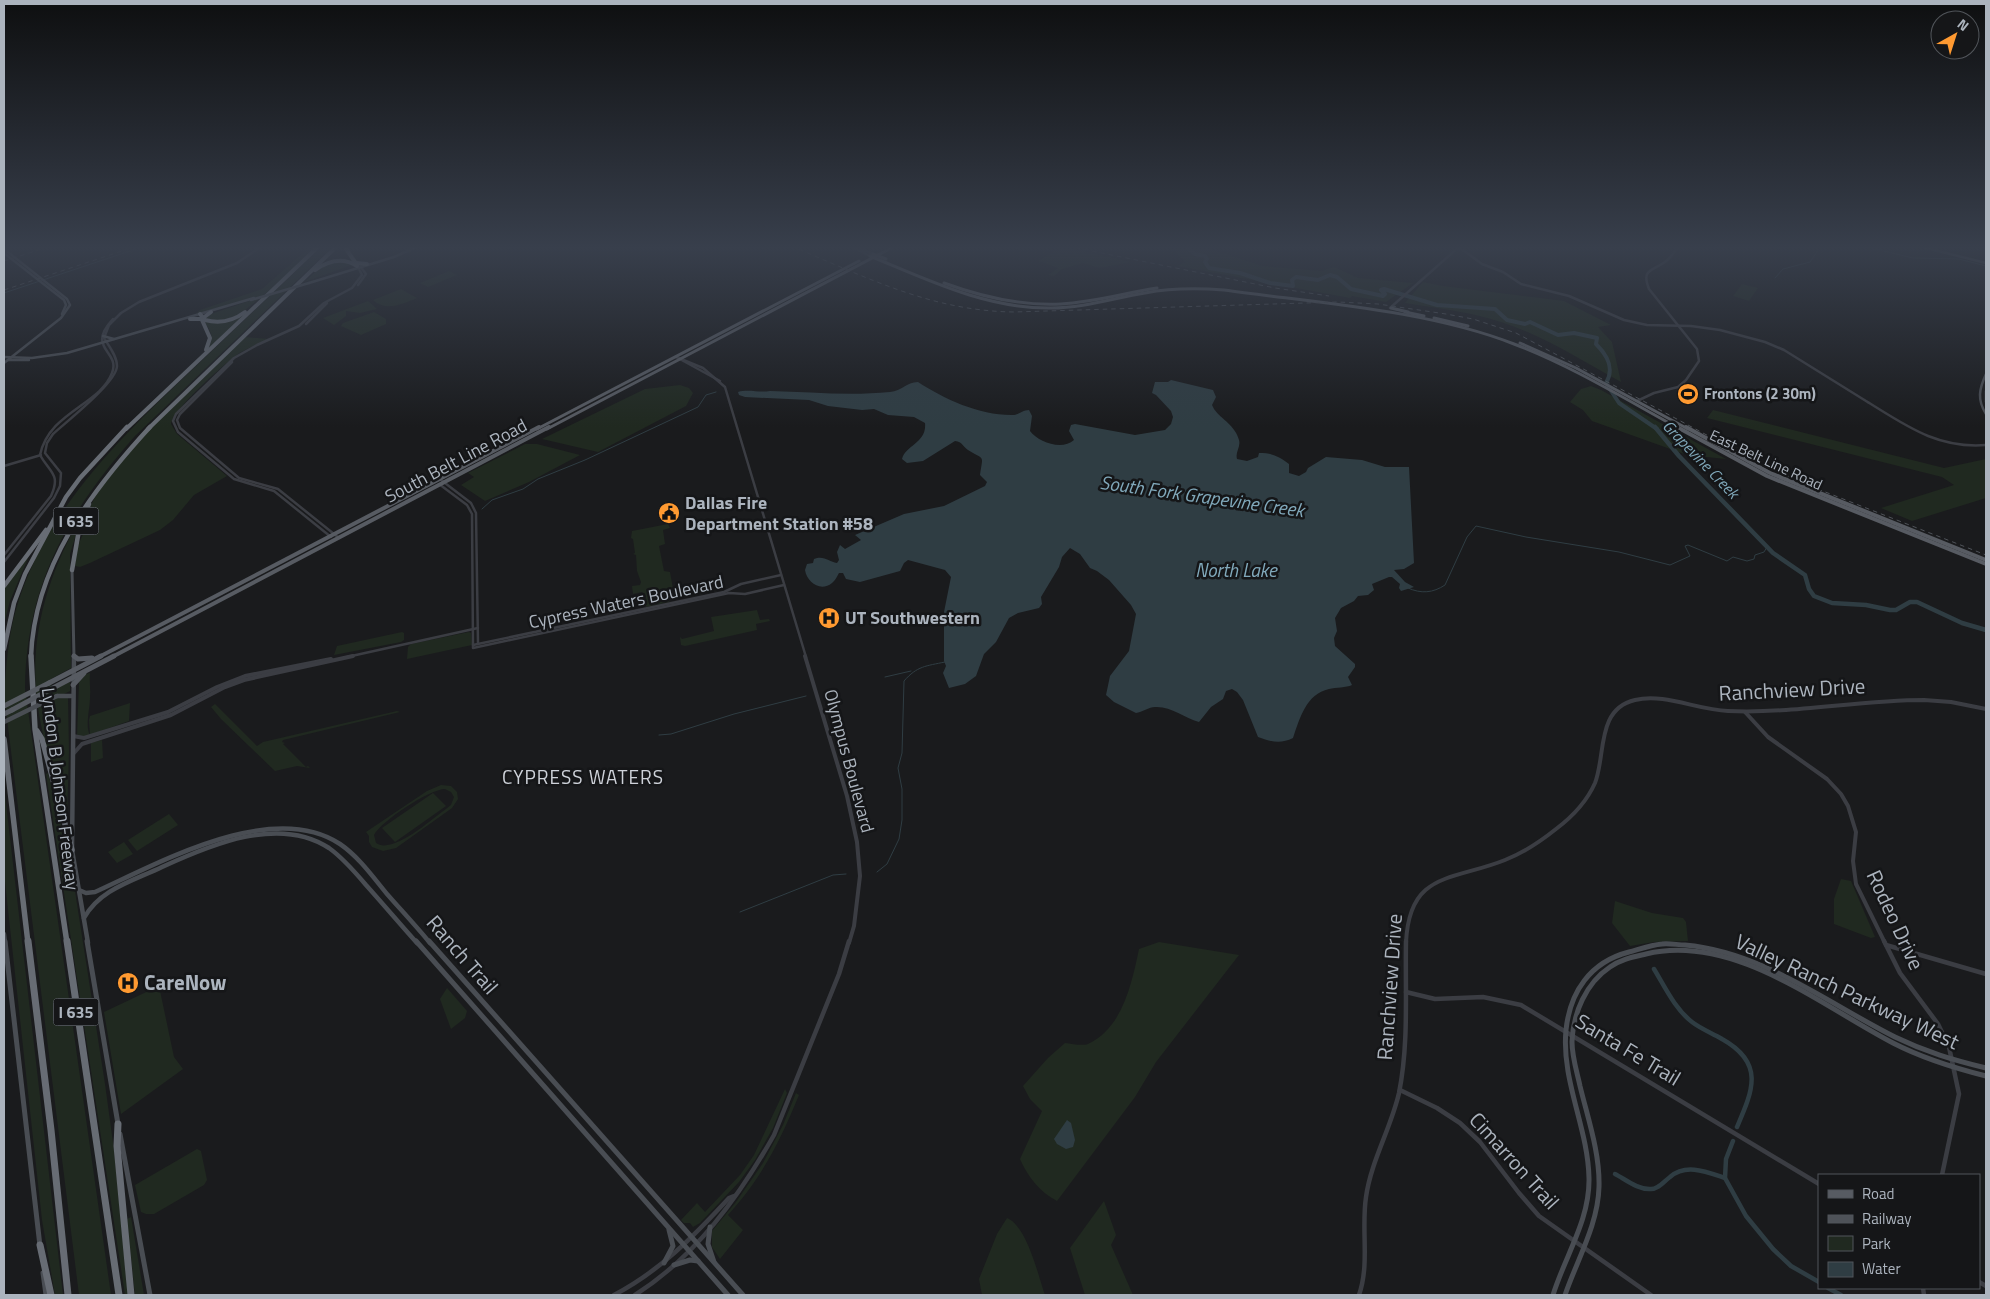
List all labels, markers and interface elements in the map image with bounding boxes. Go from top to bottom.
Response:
north arrow [1930,10,1980,60]
text: N [1953,13,1974,36]
sports icon: Frontons (2 30m) [1676,382,1700,406]
place label: Frontons (2 30m) [1704,382,1816,405]
street label: South Belt Line Road [380,412,532,509]
water label: Grapevine Creek [1657,414,1746,505]
street label: East Belt Line Road [1706,423,1826,496]
water label: South Fork Grapevine Creek [1098,467,1308,525]
place label: Dallas Fire Department Station #58 [685,489,873,537]
public building icon: Dallas Fire Department Station #58 [657,501,681,525]
road number: I 635 [54,508,98,534]
water label: North Lake [1195,555,1278,584]
street label: Cypress Waters Boulevard [526,568,726,635]
place label: UT Southwestern [845,604,980,631]
hospital icon: UT Southwestern [817,606,841,630]
street label: Ranchview Drive [1718,669,1866,709]
street label: Lyndon B Johnson Freeway [35,686,86,892]
street label: Olympus Boulevard [817,686,882,836]
district label: CYPRESS WATERS [502,762,664,791]
street label: Rodeo Drive [1859,864,1933,975]
street label: Ranch Trail [419,908,506,1001]
street label: Ranchview Drive [1368,913,1410,1061]
street label: Valley Ranch Parkway West [1730,925,1965,1057]
place label: CareNow [144,966,226,998]
hospital icon: CareNow [116,971,140,995]
road number: I 635 [54,999,98,1026]
street label: Santa Fe Trail [1570,1005,1687,1093]
street label: Cimarron Trail [1462,1104,1567,1216]
legend [1818,1174,1980,1289]
text: Road [1862,1182,1894,1205]
text: Railway [1862,1207,1912,1230]
text: Park [1862,1232,1891,1255]
text: Water [1862,1257,1901,1280]

